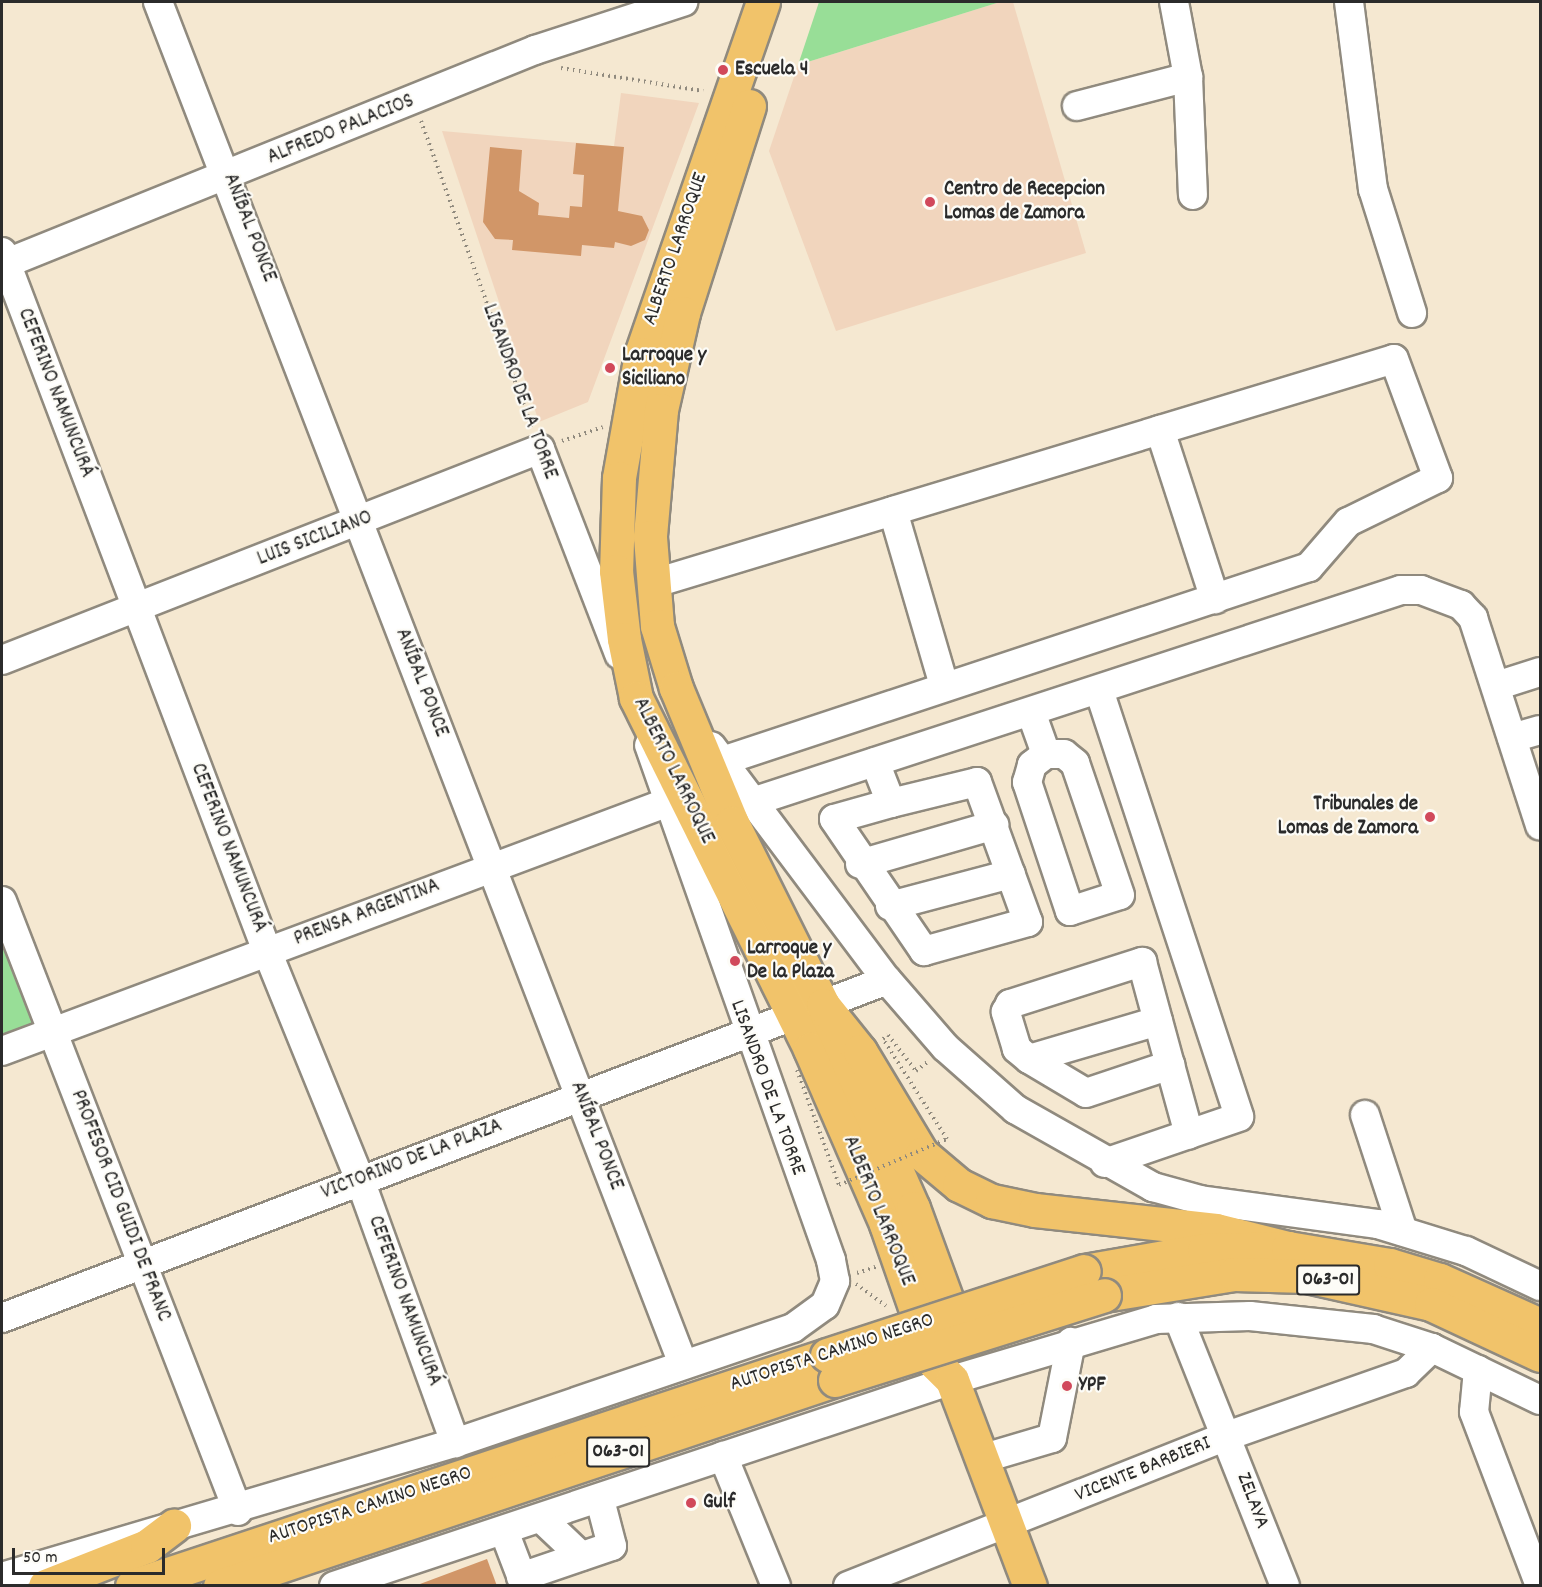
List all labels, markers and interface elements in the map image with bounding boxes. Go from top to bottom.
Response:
place label: Escuela 4 [735,57,808,83]
marker: Escuela 4 [716,63,730,77]
street label: ALFREDO PALACIOS [264,89,418,171]
street label: ALBERTO LARROQUE [638,169,714,329]
street label: ANÍBAL PONCE [217,170,281,286]
place label: Centro de Recepcion Lomas de Zamora [944,177,1105,227]
marker: Centro de Recepcion Lomas de Zamora [921,193,939,211]
street label: LISANDRO DE LA TORRE [476,301,562,483]
street label: CEFERINO NAMUNCURÁ [11,305,99,481]
place label: Larroque y Siciliano [622,343,706,393]
marker: Larroque y Siciliano [603,361,617,375]
street label: LUIS SICILIANO [254,506,376,572]
street label: ANÍBAL PONCE [389,625,453,741]
street label: ALBERTO LARROQUE [627,694,719,848]
street label: CEFERINO NAMUNCURÁ [184,760,272,936]
place label: Tribunales de Lomas de Zamora [1278,792,1418,842]
marker: Tribunales de Lomas de Zamora [1423,810,1437,824]
street label: PRENSA ARGENTINA [291,874,443,952]
place label: Larroque y De la Plaza [747,936,834,986]
marker: Larroque y De la Plaza [728,954,742,968]
street label: LISANDRO DE LA TORRE [724,997,810,1179]
street label: ANÍBAL PONCE [564,1078,628,1194]
street label: PROFESOR CID GUIDI DE FRANC [64,1087,176,1325]
street label: VICTORINO DE LA PLAZA [318,1114,506,1206]
street label: ALBERTO LARROQUE [836,1132,920,1290]
street label: CEFERINO NAMUNCURÁ [362,1213,446,1389]
road number: 063-01 [1295,1263,1361,1297]
street label: AUTOPISTA CAMINO NEGRO [727,1308,937,1398]
place label: YPF [1079,1373,1106,1399]
marker: YPF [1060,1379,1074,1393]
street label: VICENTE BARBIERI [1072,1431,1214,1509]
road number: 063-01 [585,1435,651,1469]
street label: AUTOPISTA CAMINO NEGRO [265,1461,475,1551]
street label: ZELAYA [1230,1469,1274,1533]
place label: Gulf [703,1490,735,1516]
marker: Gulf [684,1496,698,1510]
scale bar [15,1536,168,1574]
text: 50 m [23,1546,58,1571]

